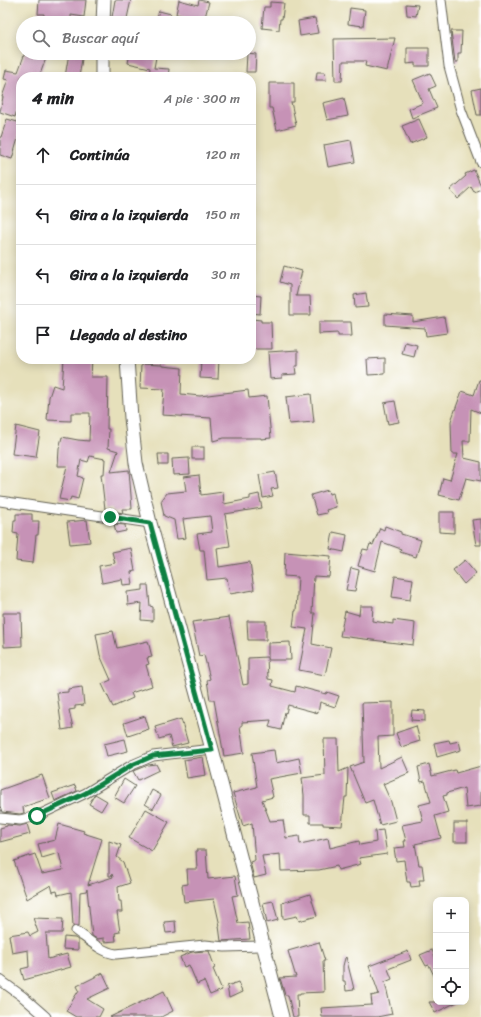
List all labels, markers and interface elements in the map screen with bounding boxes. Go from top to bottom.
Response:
search box [16,16,256,60]
text: Buscar aquí [62,25,139,51]
icon: search [30,27,52,49]
text: 4 min [32,83,74,113]
text: A pie · 300 m [164,87,240,110]
text: Continúa [70,142,129,168]
text: 120 m [205,143,240,166]
icon: ahead [32,144,54,166]
text: Gira a la izquierda [70,202,188,228]
text: 150 m [205,203,240,226]
icon: left [32,204,54,226]
text: Gira a la izquierda [70,262,188,288]
text: 30 m [211,263,240,286]
icon: left [32,264,54,286]
text: Llegada al destino [70,322,187,348]
icon: arrive [32,324,54,346]
route end [101,508,119,526]
route start [28,807,46,825]
map controls [433,897,469,1005]
button: + [433,897,469,933]
button: − [433,933,469,969]
button: locate [433,969,469,1005]

